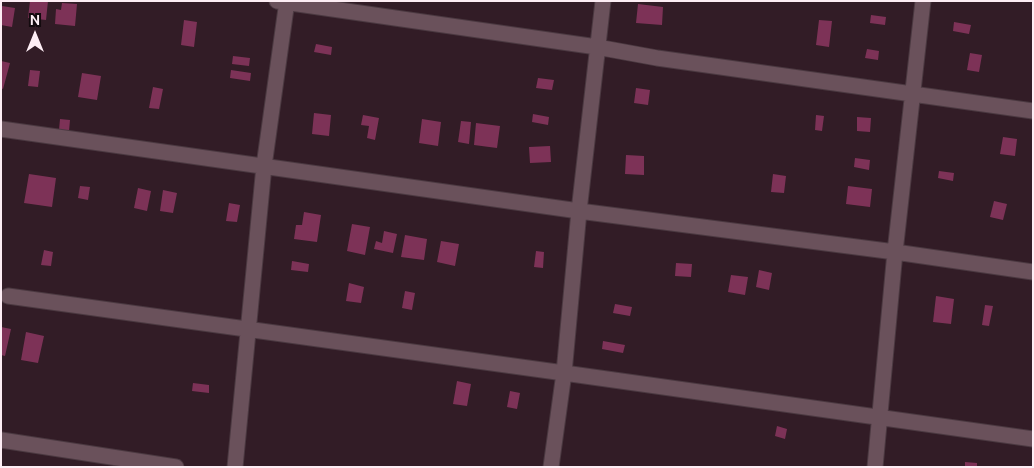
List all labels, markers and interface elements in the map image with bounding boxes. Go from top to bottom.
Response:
north arrow [10,10,60,60]
text: N [30,12,40,28]

